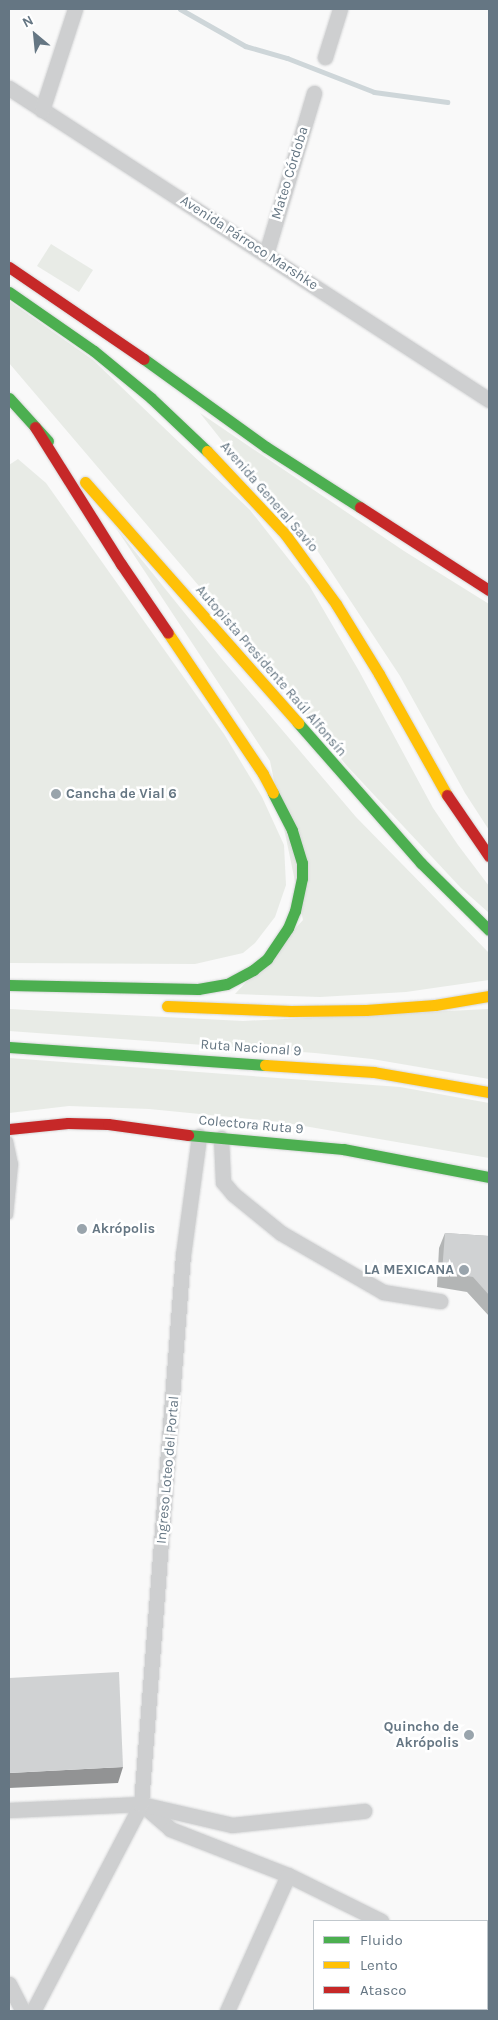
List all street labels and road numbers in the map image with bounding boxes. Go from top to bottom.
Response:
street label: Mateo Córdoba [268,125,312,221]
street label: Avenida Párroco Marshke [177,192,321,294]
street label: Avenida General Savio [216,438,322,556]
street label: Autopista Presidente Raúl Alfonsín [192,582,350,760]
street label: Ruta Nacional 9 [200,1036,302,1060]
street label: Colectora Ruta 9 [198,1112,304,1138]
street label: Ingreso Loteo del Portal [153,1395,183,1545]

